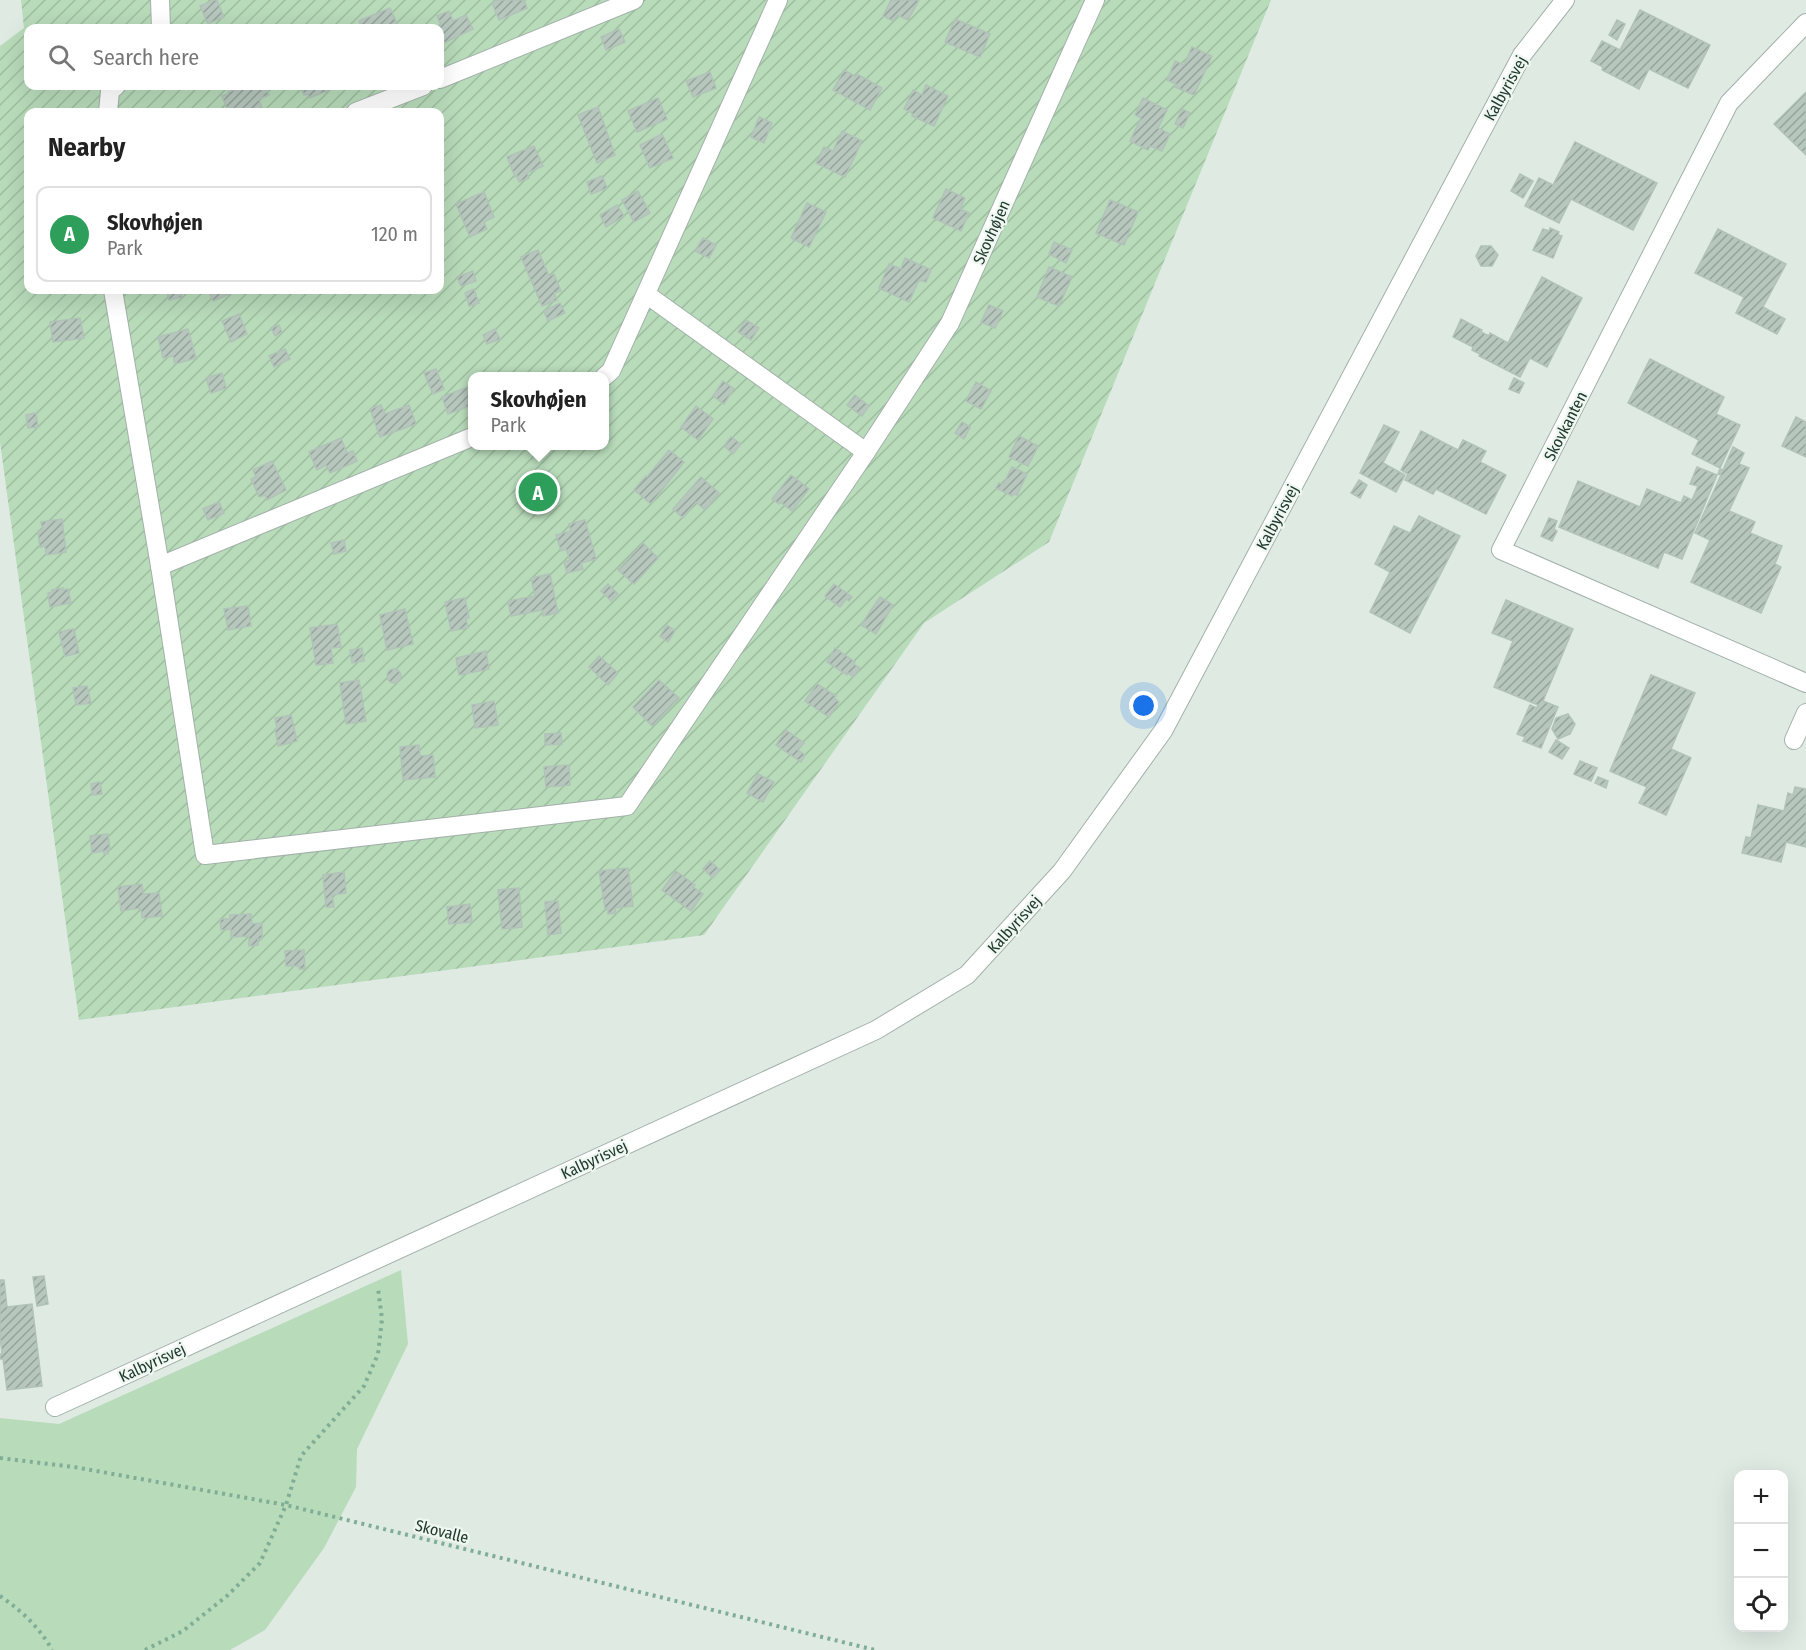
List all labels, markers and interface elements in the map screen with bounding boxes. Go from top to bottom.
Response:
search box [24,24,444,90]
icon: search [45,41,78,74]
text: Search here [93,44,199,71]
street label: Kalbyrisvej [1480,53,1531,124]
text: Nearby [48,132,125,163]
street label: Skovhøjen [969,197,1014,267]
text: Skovhøjen [107,209,203,236]
text: A [64,222,75,246]
text: 120 m [371,222,418,246]
text: Park [107,236,143,260]
popup [468,372,609,450]
text: Skovhøjen [491,386,586,413]
street label: Skovkanten [1540,388,1591,464]
text: Park [491,413,526,437]
pin: A [518,470,558,514]
street label: Kalbyrisvej [1252,481,1303,553]
your location [1129,691,1158,720]
street label: Kalbyrisvej [984,892,1045,957]
street label: Kalbyrisvej [558,1136,630,1183]
street label: Kalbyrisvej [116,1339,188,1386]
map controls [1734,1470,1788,1632]
button: + [1734,1470,1788,1524]
street label: Skovalle [413,1516,471,1547]
button: − [1734,1524,1788,1578]
button: locate [1734,1578,1788,1632]

